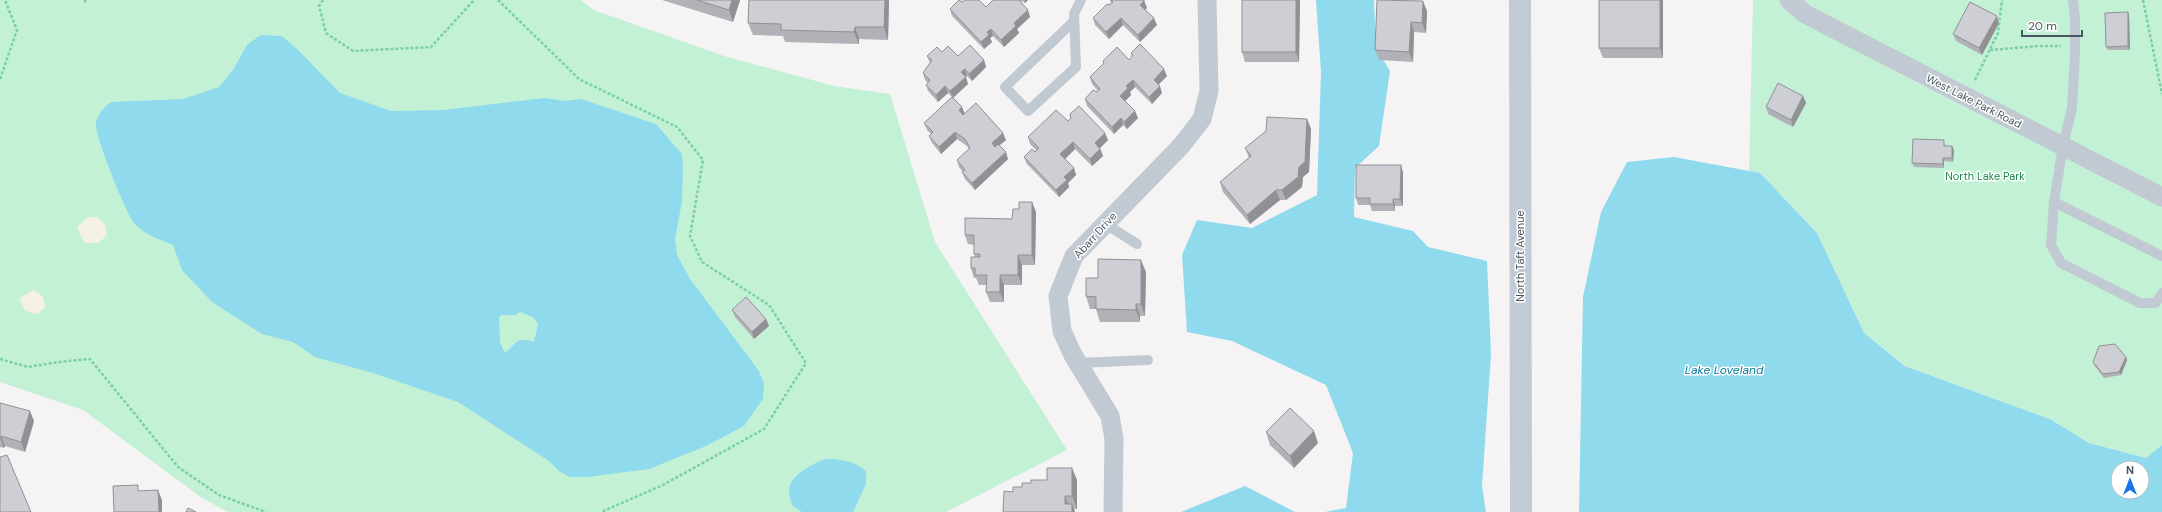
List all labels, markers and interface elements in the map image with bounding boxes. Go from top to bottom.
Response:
scale bar [2022,12,2082,38]
text: 20 m [2028,18,2057,34]
street label: West Lake Park Road [1924,71,2024,131]
park label: North Lake Park [1945,169,2025,183]
street label: Abarr Drive [1071,209,1119,261]
street label: North Taft Avenue [1513,210,1527,302]
water label: Lake Loveland [1685,362,1764,378]
north arrow [2110,460,2150,500]
text: N [2126,463,2134,477]

